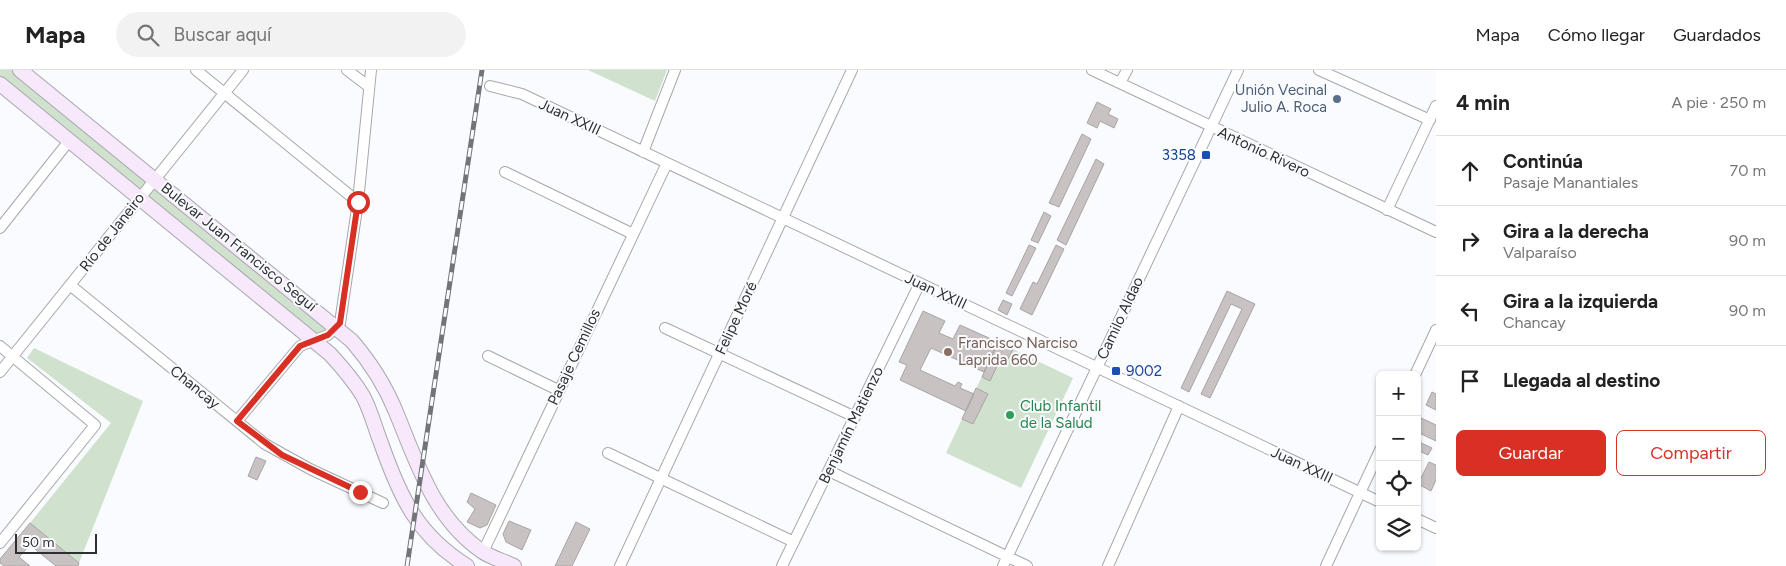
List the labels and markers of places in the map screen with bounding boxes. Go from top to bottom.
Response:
place label: Unión Vecinal Julio A. Roca [1235,81,1327,116]
marker: Unión Vecinal Julio A. Roca [1331,93,1343,105]
place label: 3358 [1162,146,1196,164]
marker: 3358 [1200,149,1212,161]
place label: Francisco Narciso Laprida 660 [958,334,1078,369]
marker: Francisco Narciso Laprida 660 [942,346,954,358]
place label: 9002 [1126,362,1162,380]
marker: 9002 [1110,365,1122,377]
place label: Club Infantil de la Salud [1020,397,1101,432]
marker: Club Infantil de la Salud [1004,409,1016,421]

